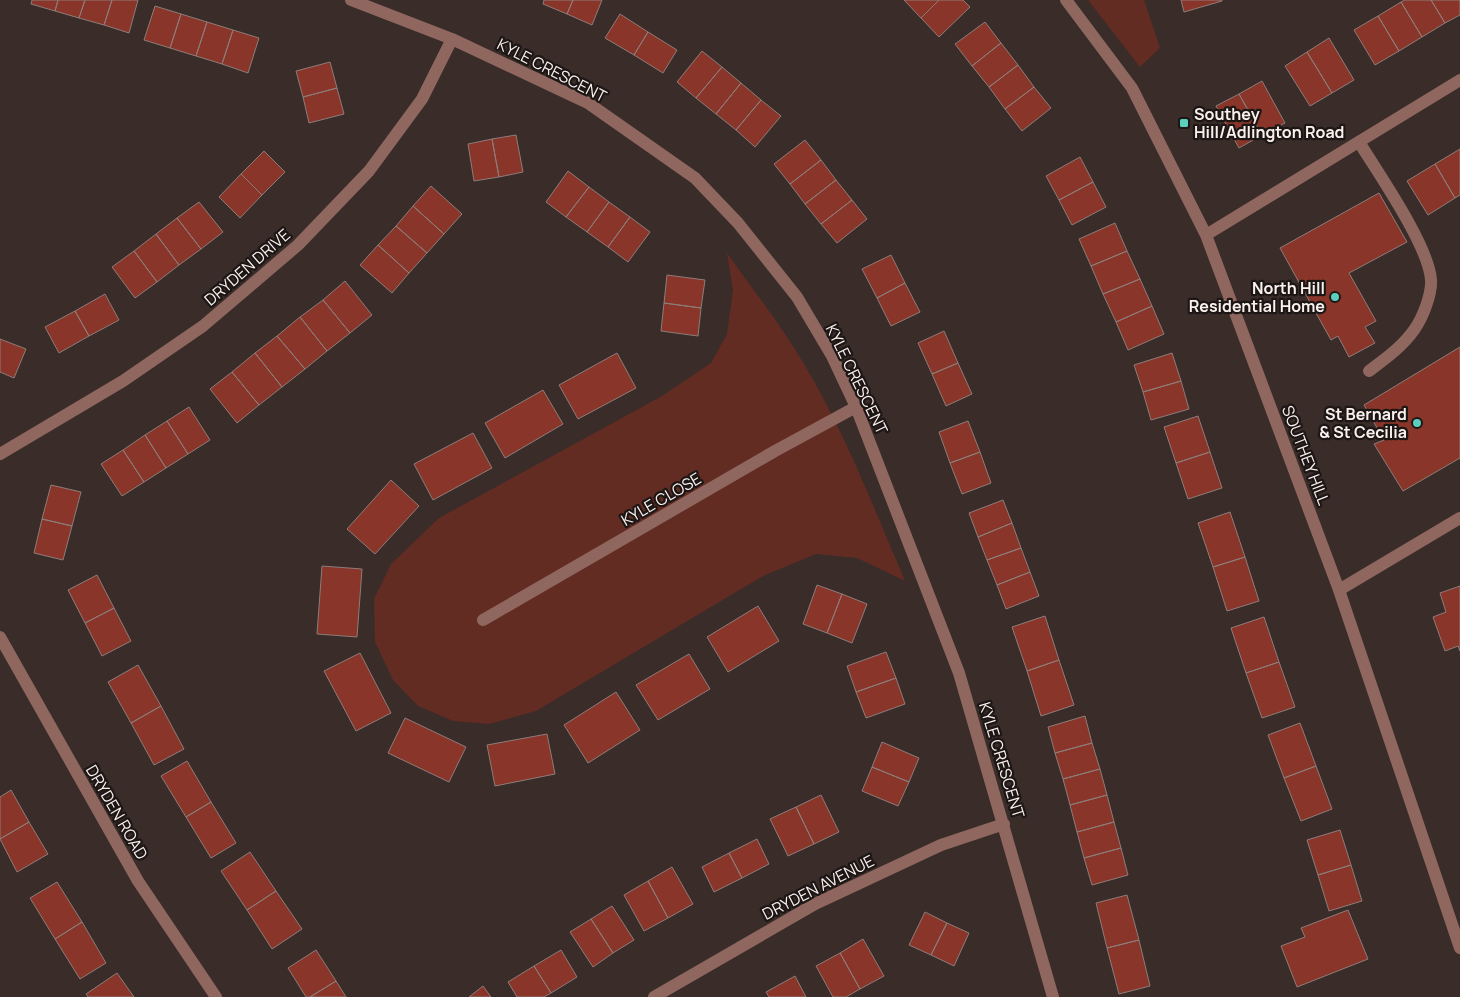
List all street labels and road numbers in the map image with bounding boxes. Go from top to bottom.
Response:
street label: KYLE CRESCENT [494,33,611,107]
street label: DRYDEN DRIVE [199,224,295,310]
street label: KYLE CRESCENT [821,320,893,438]
street label: SOUTHEY HILL [1277,402,1335,508]
street label: KYLE CLOSE [617,467,705,531]
street label: KYLE CRESCENT [974,699,1030,821]
street label: DRYDEN ROAD [81,761,153,864]
street label: DRYDEN AVENUE [758,849,878,925]

